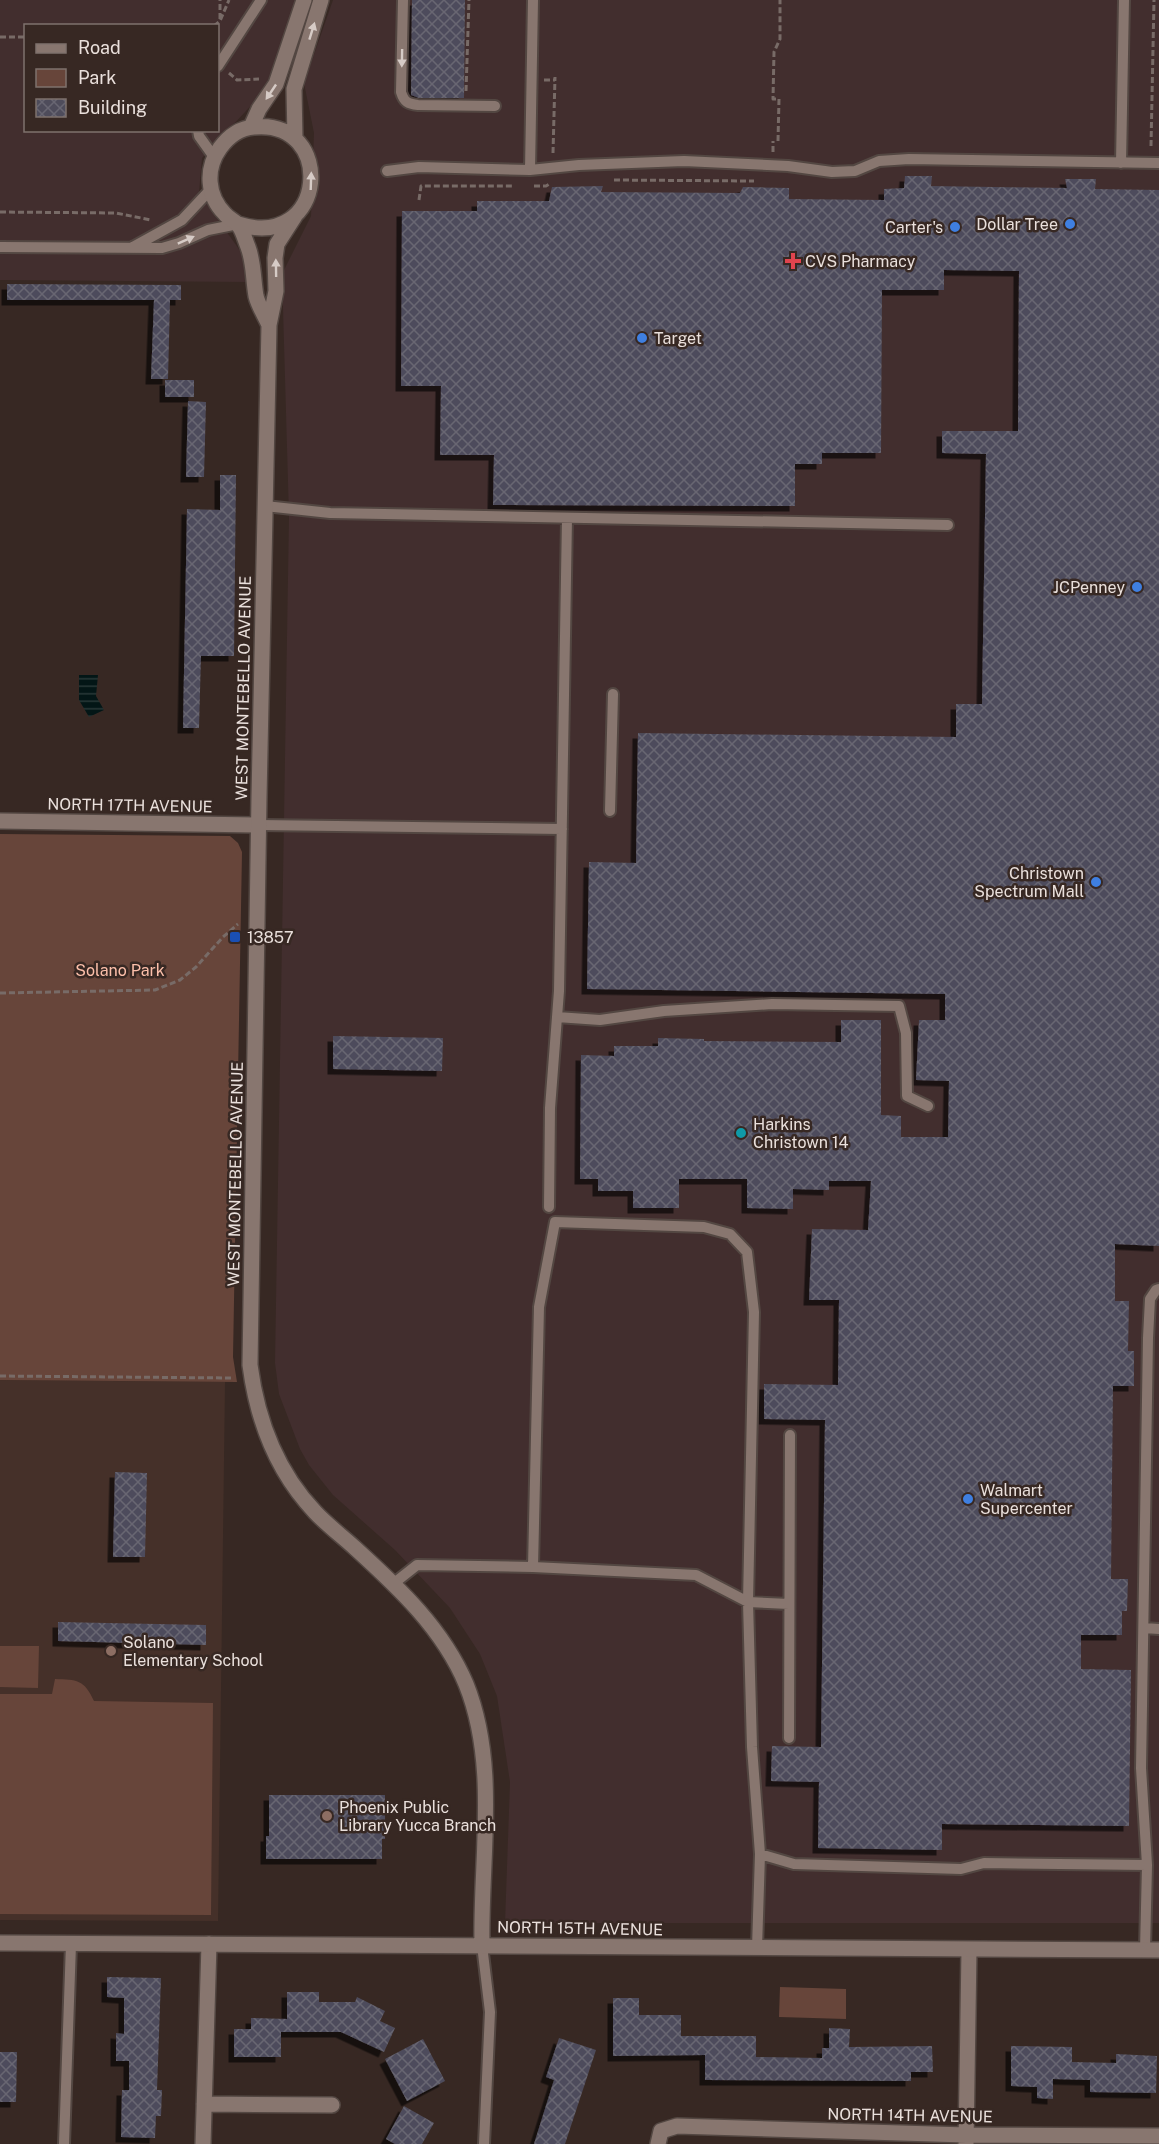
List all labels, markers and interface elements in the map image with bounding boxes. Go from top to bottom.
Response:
one-way arrow [308,22,317,40]
legend [24,24,219,132]
text: Road [78,37,121,58]
one-way arrow [397,49,407,68]
text: Park [78,67,116,88]
one-way arrow [265,84,277,100]
text: Building [78,97,147,118]
one-way arrow [306,171,315,190]
place label: Dollar Tree [976,215,1058,234]
marker: Dollar Tree [1063,217,1077,231]
place label: Carter's [885,218,943,237]
marker: Carter's [948,220,962,234]
one-way arrow [177,235,195,245]
place label: CVS Pharmacy [805,252,916,271]
marker: CVS Pharmacy [786,254,800,268]
one-way arrow [271,259,281,278]
place label: Target [654,329,702,348]
marker: Target [635,331,649,345]
street label: WEST MONTEBELLO AVENUE [232,576,255,801]
place label: JCPenney [1053,578,1125,597]
marker: JCPenney [1130,580,1144,594]
street label: NORTH 17TH AVENUE [47,795,213,816]
place label: Christown Spectrum Mall [974,864,1084,901]
marker: Christown Spectrum Mall [1089,875,1103,889]
place label: 13857 [247,928,294,947]
marker: 13857 [228,930,242,944]
park label: Solano Park [75,961,165,980]
street label: WEST MONTEBELLO AVENUE [224,1062,247,1287]
place label: Harkins Christown 14 [753,1115,848,1152]
marker: Harkins Christown 14 [734,1126,748,1140]
place label: Walmart Supercenter [980,1481,1073,1518]
marker: Walmart Supercenter [961,1492,975,1506]
place label: Solano Elementary School [123,1633,264,1670]
marker: Solano Elementary School [104,1644,118,1658]
place label: Phoenix Public Library Yucca Branch [339,1798,496,1835]
marker: Phoenix Public Library Yucca Branch [320,1809,334,1823]
street label: NORTH 15TH AVENUE [497,1918,663,1939]
street label: NORTH 14TH AVENUE [827,2105,993,2126]

